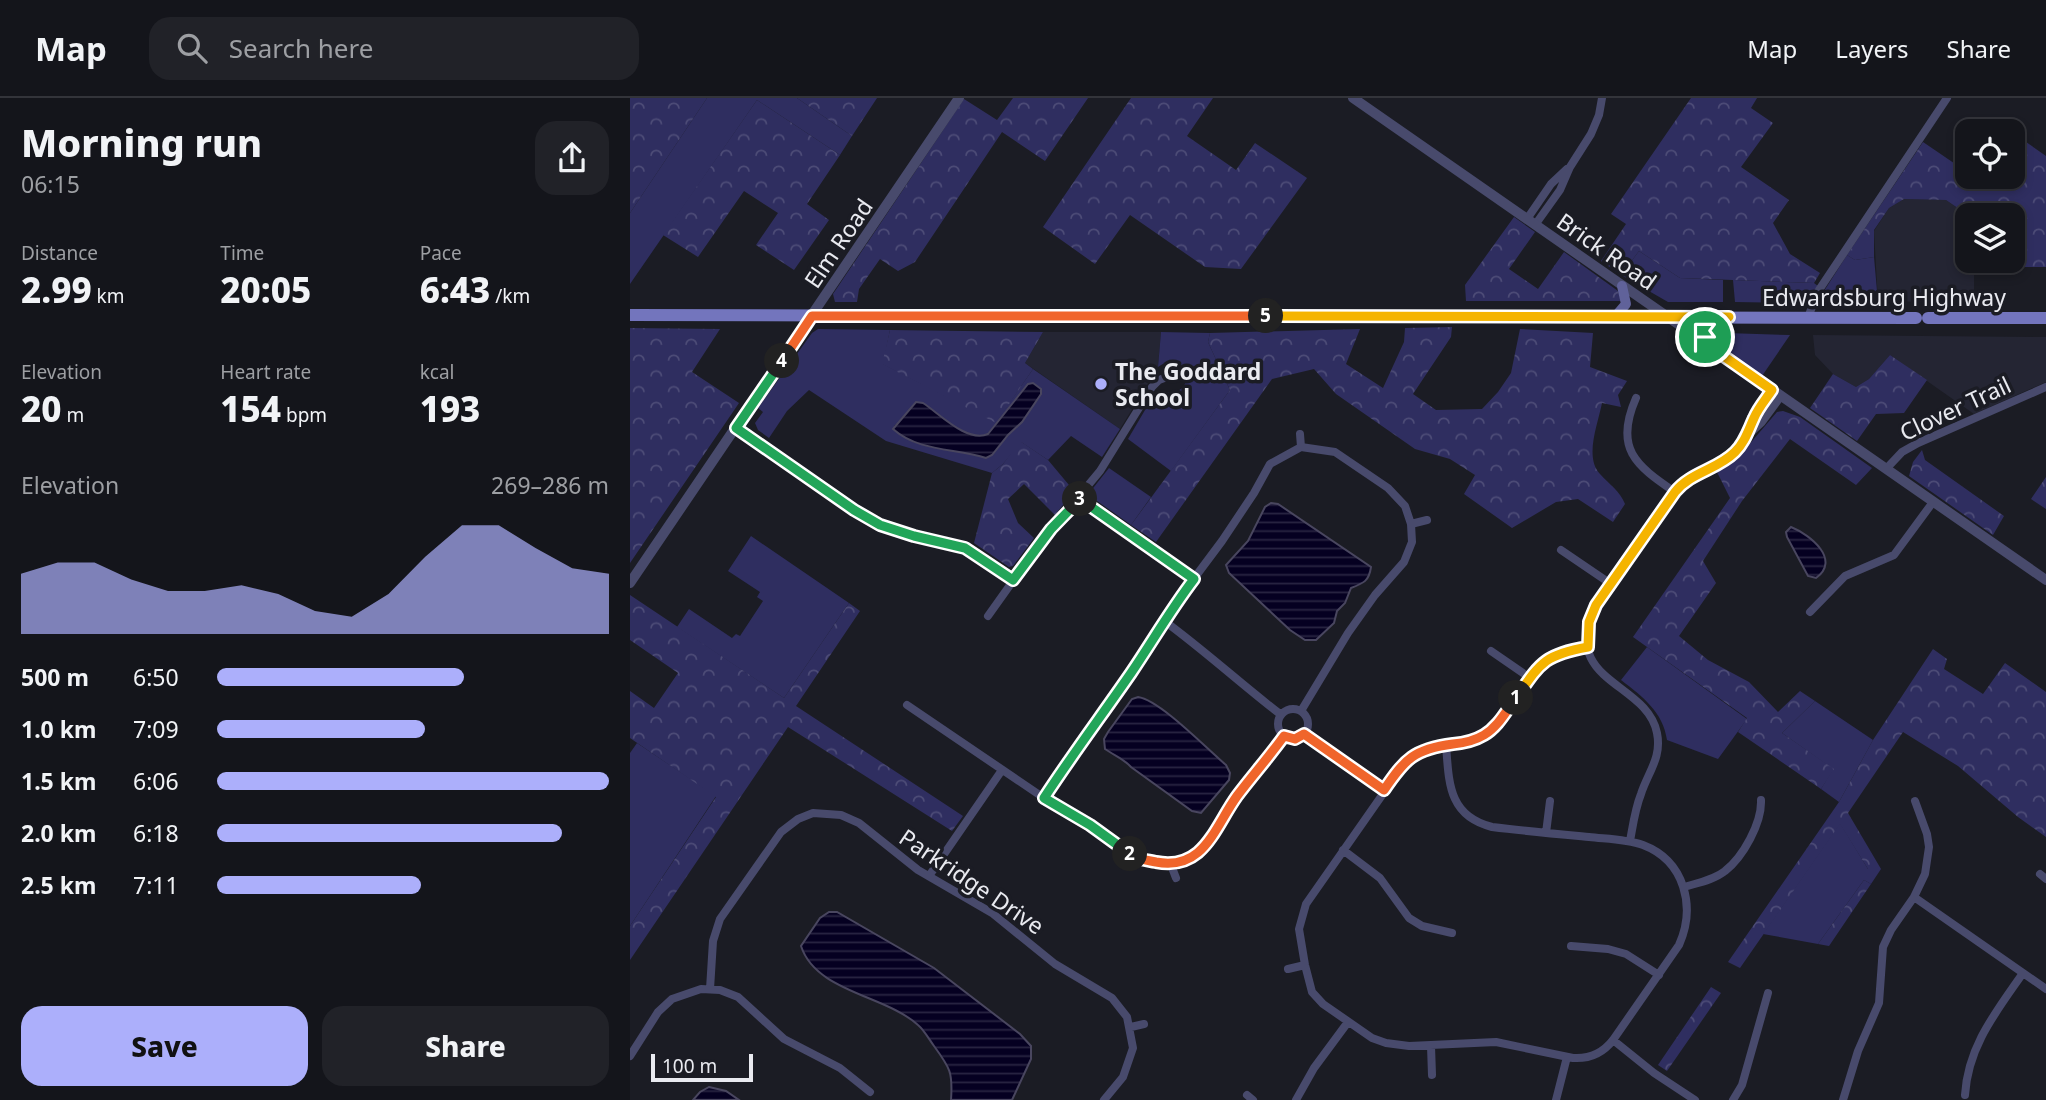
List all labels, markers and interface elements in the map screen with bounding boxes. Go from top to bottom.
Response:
search box [149,17,639,80]
text: Map [35,26,107,71]
icon: search [173,29,211,67]
text: Search here [229,30,373,66]
text: Map [1747,32,1797,65]
text: Layers [1835,32,1909,65]
text: Share [1947,32,2011,65]
text: Morning run [21,116,262,168]
map controls [1955,119,2025,273]
button: locate [1955,119,2025,189]
button: share [535,121,609,195]
text: 06:15 [21,168,80,200]
street label: Elm Road [796,192,880,294]
button: layers [1955,203,2025,273]
street label: Brick Road [1551,205,1663,297]
text: Distance [21,240,98,266]
text: Time [220,240,264,266]
text: Pace [420,240,462,266]
text: 2.99 [21,266,92,313]
text: 20:05 [220,266,311,313]
text: 6:43 [420,266,490,313]
street label: Edwardsburg Highway [1762,281,2006,313]
text: km [92,283,125,309]
text: /km [490,283,530,309]
pin: 5 [1248,298,1284,333]
text: 5 [1260,302,1271,328]
pin [1675,307,1735,367]
icon: arrive [1686,318,1724,356]
pin: 4 [764,344,800,378]
text: 4 [776,347,787,373]
place label: The Goddard School [1115,355,1261,413]
text: Elevation [21,359,102,385]
text: Heart rate [220,359,311,385]
text: kcal [420,359,454,385]
street label: Clover Trail [1894,368,2016,448]
marker: The Goddard School [1093,376,1109,392]
text: 20 [21,385,61,432]
text: 154 [220,385,281,432]
text: 193 [420,385,480,432]
text: m [61,402,84,428]
text: bpm [281,402,327,428]
text: Elevation [21,469,119,501]
text: 269–286 m [491,469,609,501]
pin: 3 [1063,482,1098,516]
text: 3 [1074,485,1085,511]
text: 500 m [21,661,89,693]
text: 6:50 [133,661,179,693]
pin: 1 [1498,680,1533,716]
text: 1 [1510,684,1521,710]
text: 1.0 km [21,713,96,745]
text: 7:09 [133,713,179,745]
text: 1.5 km [21,765,96,797]
text: 6:06 [133,765,179,797]
text: 2.0 km [21,817,96,849]
text: 6:18 [133,817,179,849]
street label: Parkridge Drive [893,821,1051,941]
pin: 2 [1112,836,1148,872]
text: 2 [1124,840,1135,866]
text: 2.5 km [21,869,96,901]
text: 7:11 [133,869,179,901]
button: Save [21,1006,308,1086]
button: Share [322,1006,609,1086]
scale bar [651,1051,752,1083]
text: 100 m [662,1053,717,1079]

